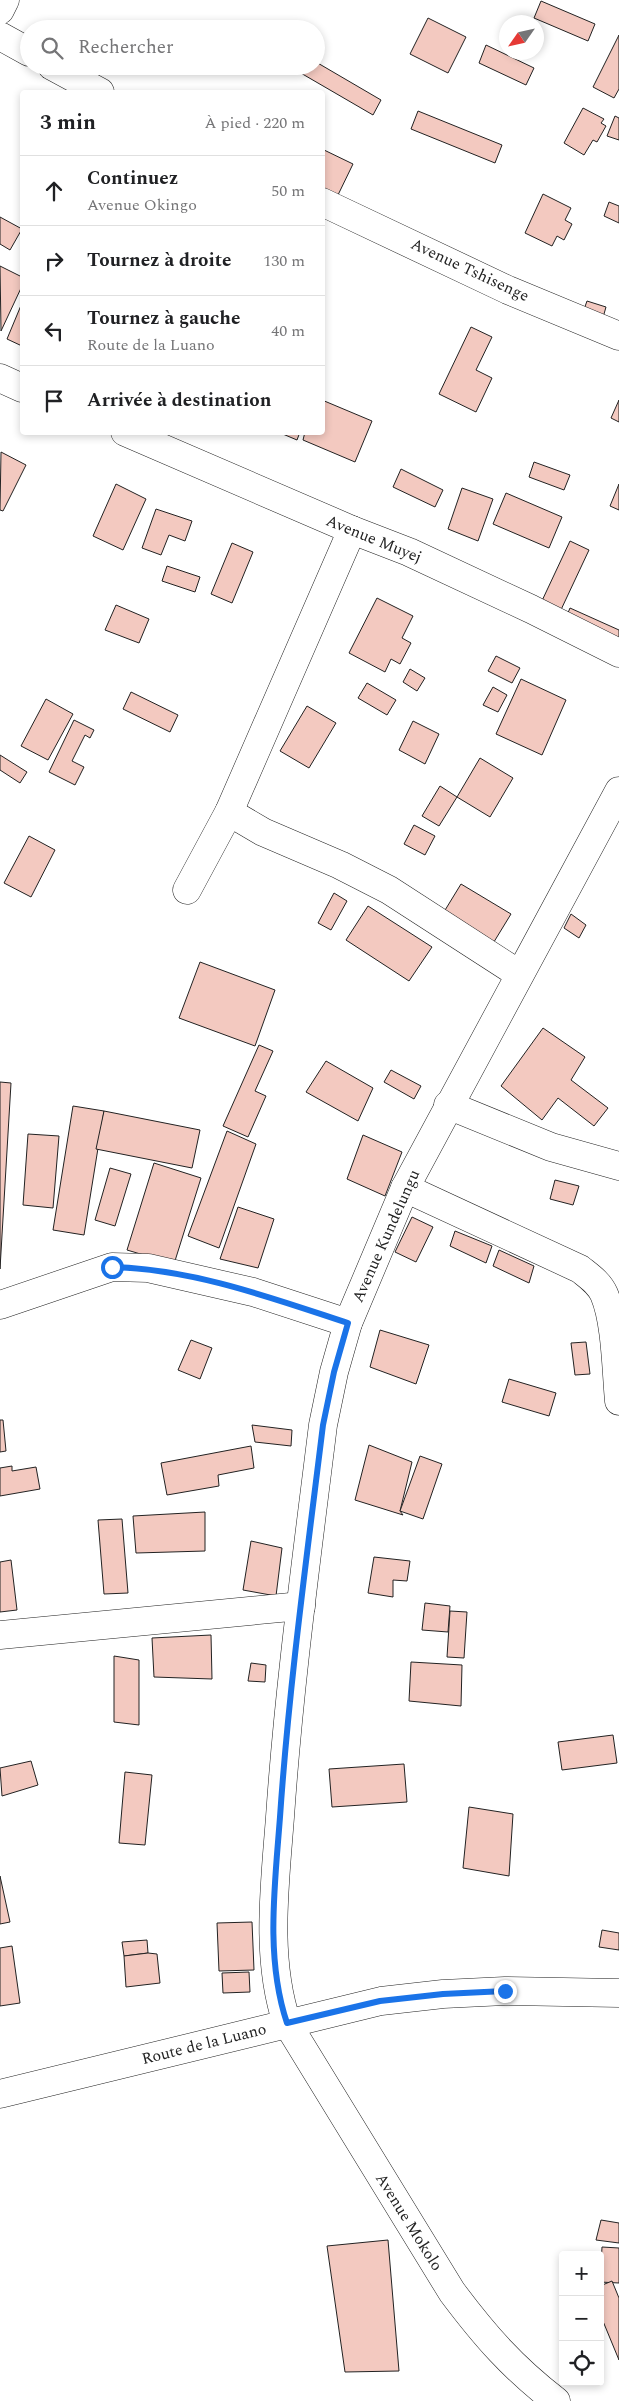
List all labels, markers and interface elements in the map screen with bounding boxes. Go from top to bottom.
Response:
north arrow [499,15,544,60]
search box [20,20,325,75]
text: Rechercher [78,33,174,62]
icon: search [38,34,66,62]
text: 3 min [40,107,96,139]
text: À pied · 220 m [204,111,305,135]
text: Continuez [87,164,178,193]
icon: ahead [40,177,68,205]
text: 50 m [271,179,305,203]
text: Avenue Okingo [87,193,197,217]
street label: Avenue Tshisenge [407,232,533,308]
text: Tournez à droite [87,246,231,275]
icon: right [40,247,68,275]
text: 130 m [263,249,305,273]
text: Tournez à gauche [87,304,240,333]
icon: left [40,317,68,345]
text: 40 m [271,319,305,343]
text: Route de la Luano [87,333,215,357]
text: Arrivée à destination [87,386,271,415]
icon: arrive [40,387,68,415]
street label: Avenue Muyej [322,509,426,569]
street label: Avenue Kundelungu [346,1166,426,1306]
route start [101,1256,124,1279]
route end [494,1980,517,2003]
street label: Route de la Luano [139,2017,269,2071]
street label: Avenue Mokolo [369,2168,449,2276]
map controls [559,2251,604,2386]
button: + [559,2251,604,2296]
button: − [559,2296,604,2341]
button: locate [559,2341,604,2386]

